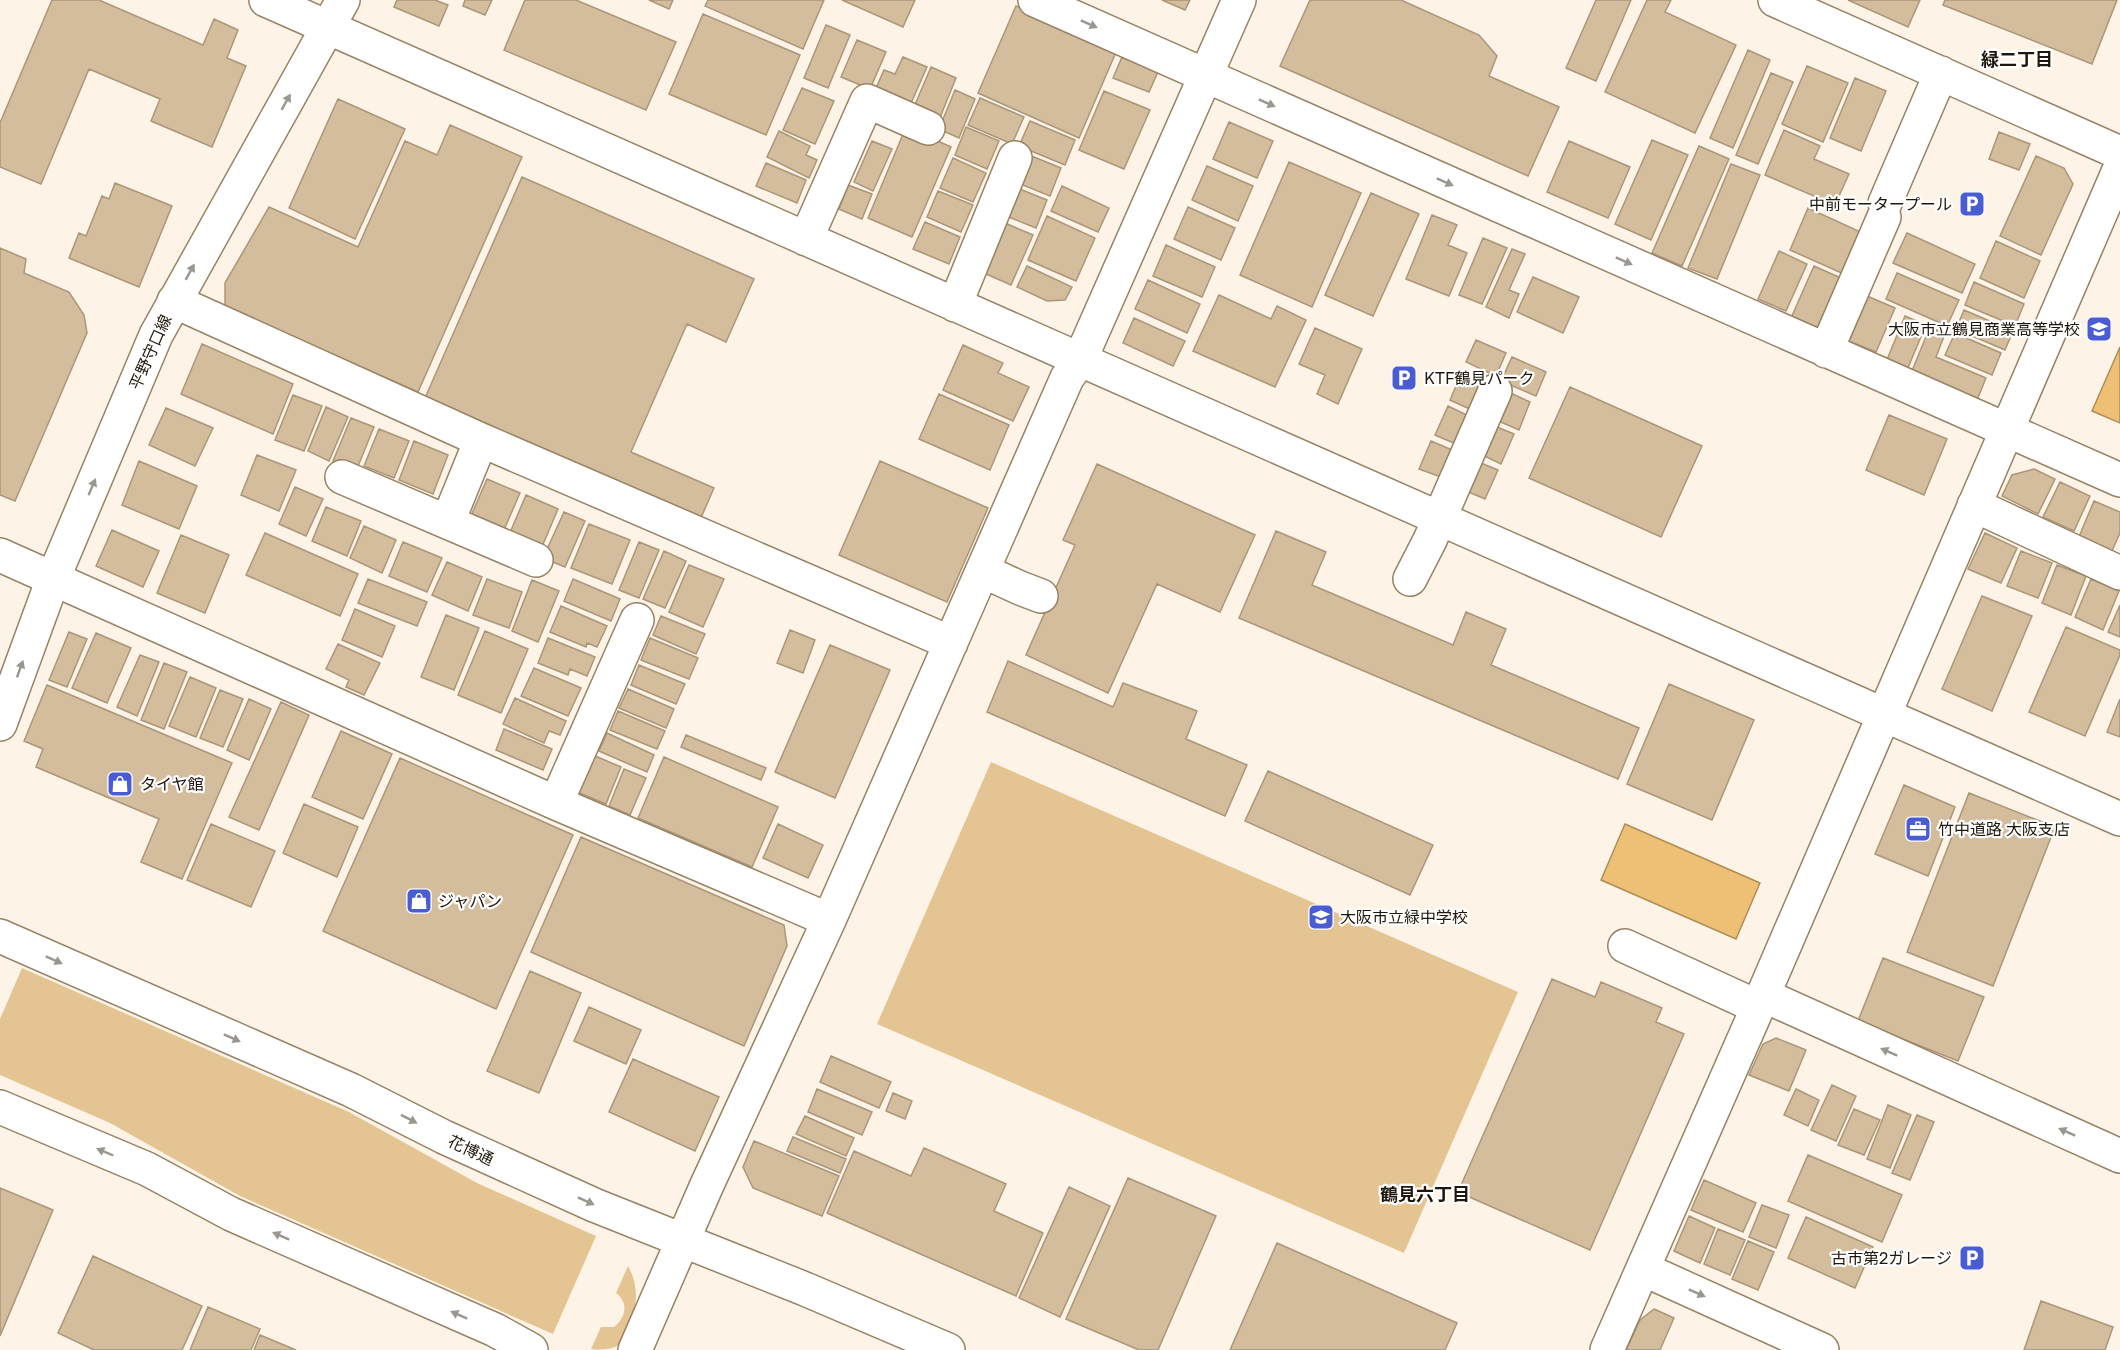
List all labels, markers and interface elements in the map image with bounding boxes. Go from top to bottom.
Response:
one-way arrow [1080,19,1098,29]
district label: 緑二丁目 [1981,48,2053,70]
one-way arrow [281,94,291,111]
one-way arrow [1258,99,1276,109]
one-way arrow [1437,177,1455,187]
parking icon: 中前モータープール [1957,189,1987,219]
place label: 中前モータープール [1809,194,1952,214]
one-way arrow [1615,256,1633,266]
one-way arrow [185,263,195,280]
street label: 平野守口線 [125,311,175,393]
school or university icon: 大阪市立鶴見商業高等学校 [2084,314,2114,344]
place label: 大阪市立鶴見商業高等学校 [1888,319,2080,339]
parking icon: KTF鶴見パーク [1389,363,1419,393]
place label: KTF鶴見パーク [1424,368,1534,388]
one-way arrow [87,478,97,496]
one-way arrow [15,659,25,677]
shop icon: タイヤ館 [105,769,135,799]
place label: タイヤ館 [140,774,204,794]
office icon: 竹中道路 大阪支店 [1903,814,1933,844]
place label: 竹中道路 大阪支店 [1938,819,2070,839]
shop icon: ジャパン [404,886,434,916]
place label: ジャパン [438,891,502,911]
school or university icon: 大阪市立緑中学校 [1306,902,1336,932]
place label: 大阪市立緑中学校 [1340,907,1468,927]
one-way arrow [45,955,63,965]
one-way arrow [224,1033,242,1043]
one-way arrow [1880,1047,1898,1056]
one-way arrow [401,1114,418,1124]
one-way arrow [2057,1127,2075,1137]
street label: 花博通 [445,1131,497,1169]
one-way arrow [96,1147,114,1157]
district label: 鶴見六丁目 [1380,1183,1470,1205]
one-way arrow [578,1197,595,1206]
one-way arrow [272,1232,289,1241]
parking icon: 古市第2ガレージ [1957,1243,1987,1273]
place label: 古市第2ガレージ [1831,1248,1952,1268]
one-way arrow [1688,1289,1705,1298]
one-way arrow [450,1310,468,1320]

